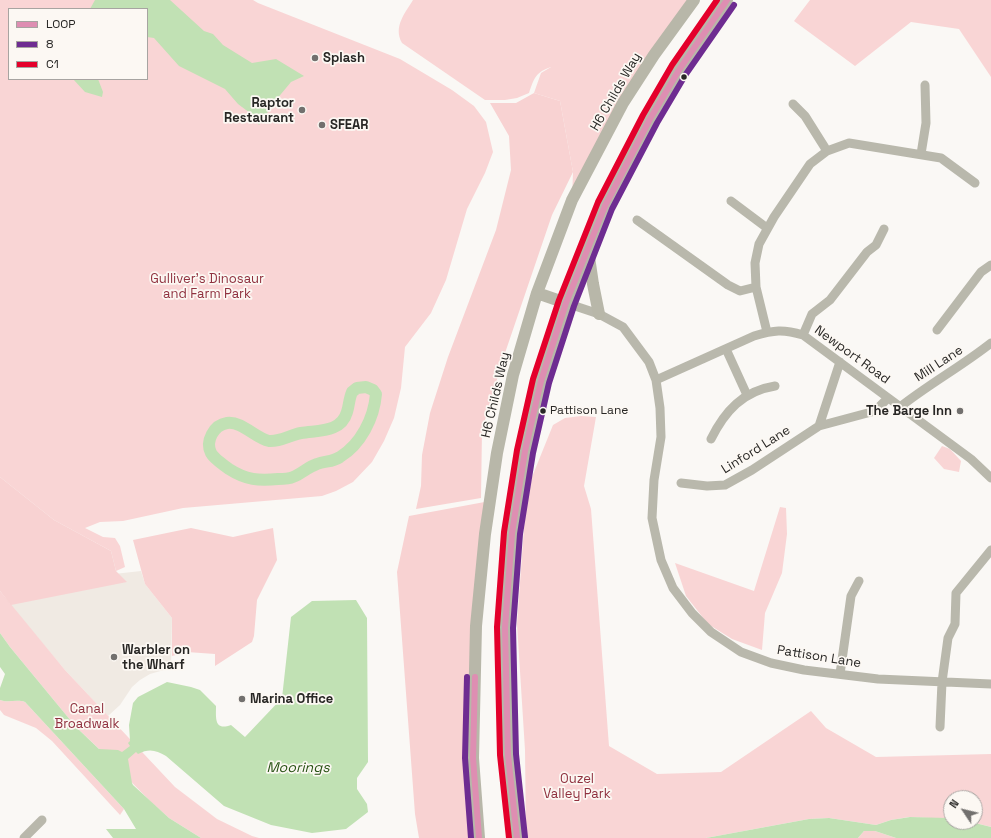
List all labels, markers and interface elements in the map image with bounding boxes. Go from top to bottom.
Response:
legend [8,8,148,80]
text: LOOP [46,16,76,32]
text: 8 [46,36,53,52]
place label: Splash [323,50,365,66]
street label: H6 Childs Way [587,50,645,134]
marker: Splash [310,53,320,63]
text: C1 [46,56,59,72]
unlabelled marker [679,72,689,82]
place label: Raptor Restaurant [224,95,294,126]
marker: Raptor Restaurant [297,105,307,115]
place label: SFEAR [330,117,368,133]
marker: SFEAR [317,120,327,130]
park label: Gulliver's Dinosaur and Farm Park [150,271,264,302]
street label: Newport Road [811,322,893,388]
street label: Mill Lane [912,343,966,385]
street label: H6 Childs Way [479,351,513,439]
place label: The Barge Inn [866,403,952,419]
place label: Pattison Lane [550,404,628,418]
marker: Pattison Lane [538,406,548,416]
marker: The Barge Inn [955,406,965,416]
street label: Linford Lane [719,423,793,477]
place label: Warbler on the Wharf [122,642,190,673]
street label: Pattison Lane [776,643,862,671]
marker: Warbler on the Wharf [109,652,119,662]
place label: Marina Office [250,691,333,707]
marker: Marina Office [237,694,247,704]
park label: Canal Broadwalk [55,701,119,732]
water label: Moorings [266,760,330,776]
park label: Ouzel Valley Park [543,771,611,802]
north arrow [943,790,983,830]
text: N [946,797,962,811]

